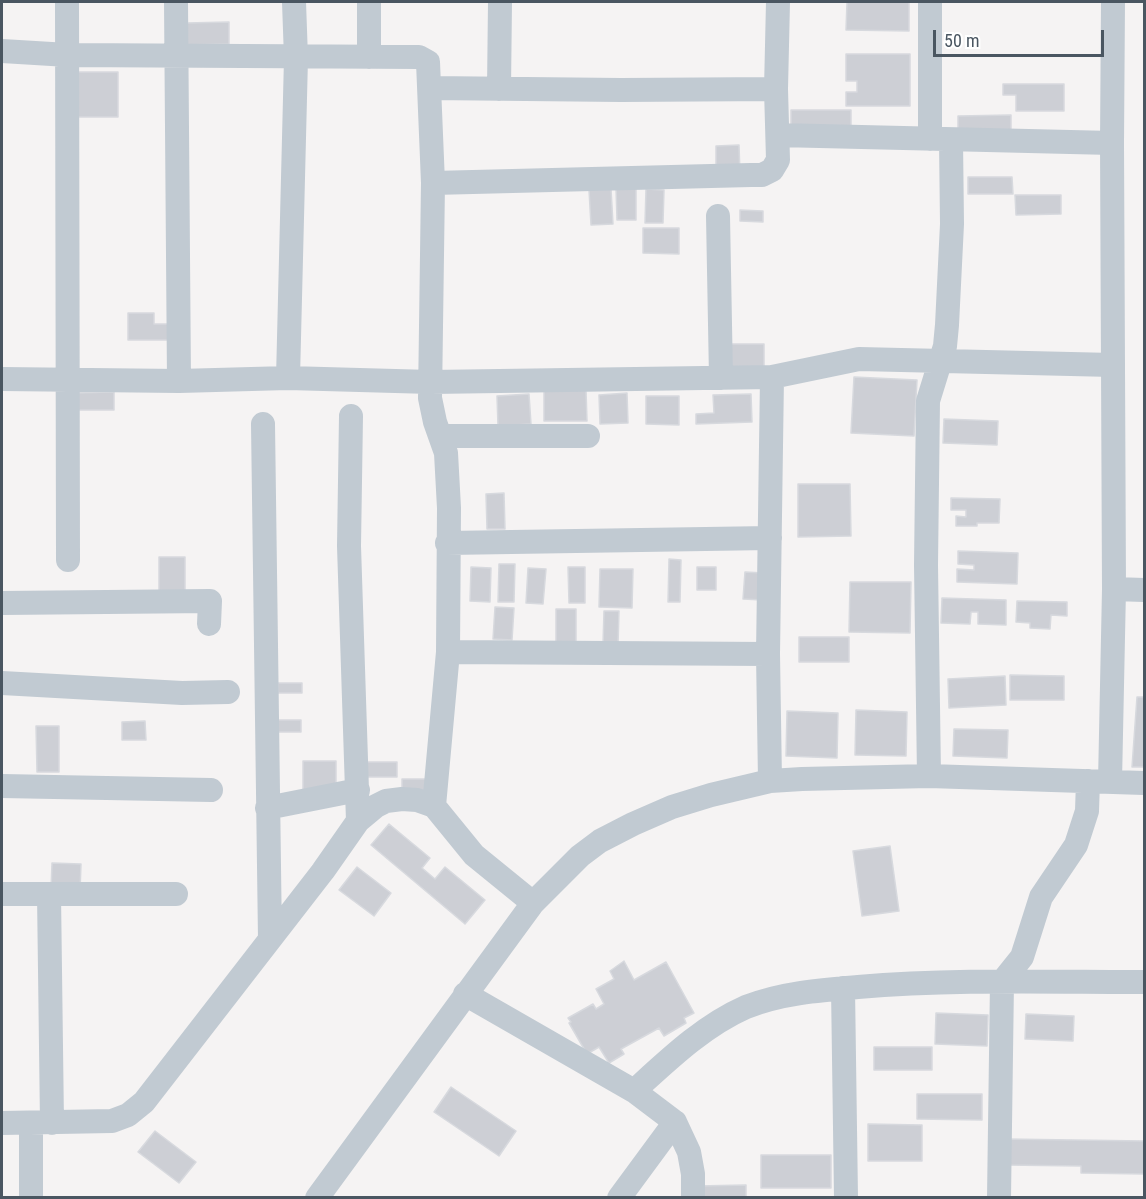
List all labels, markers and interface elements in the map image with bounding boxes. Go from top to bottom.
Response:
scale bar [936,18,1107,56]
text: 50 m [944,30,979,51]

